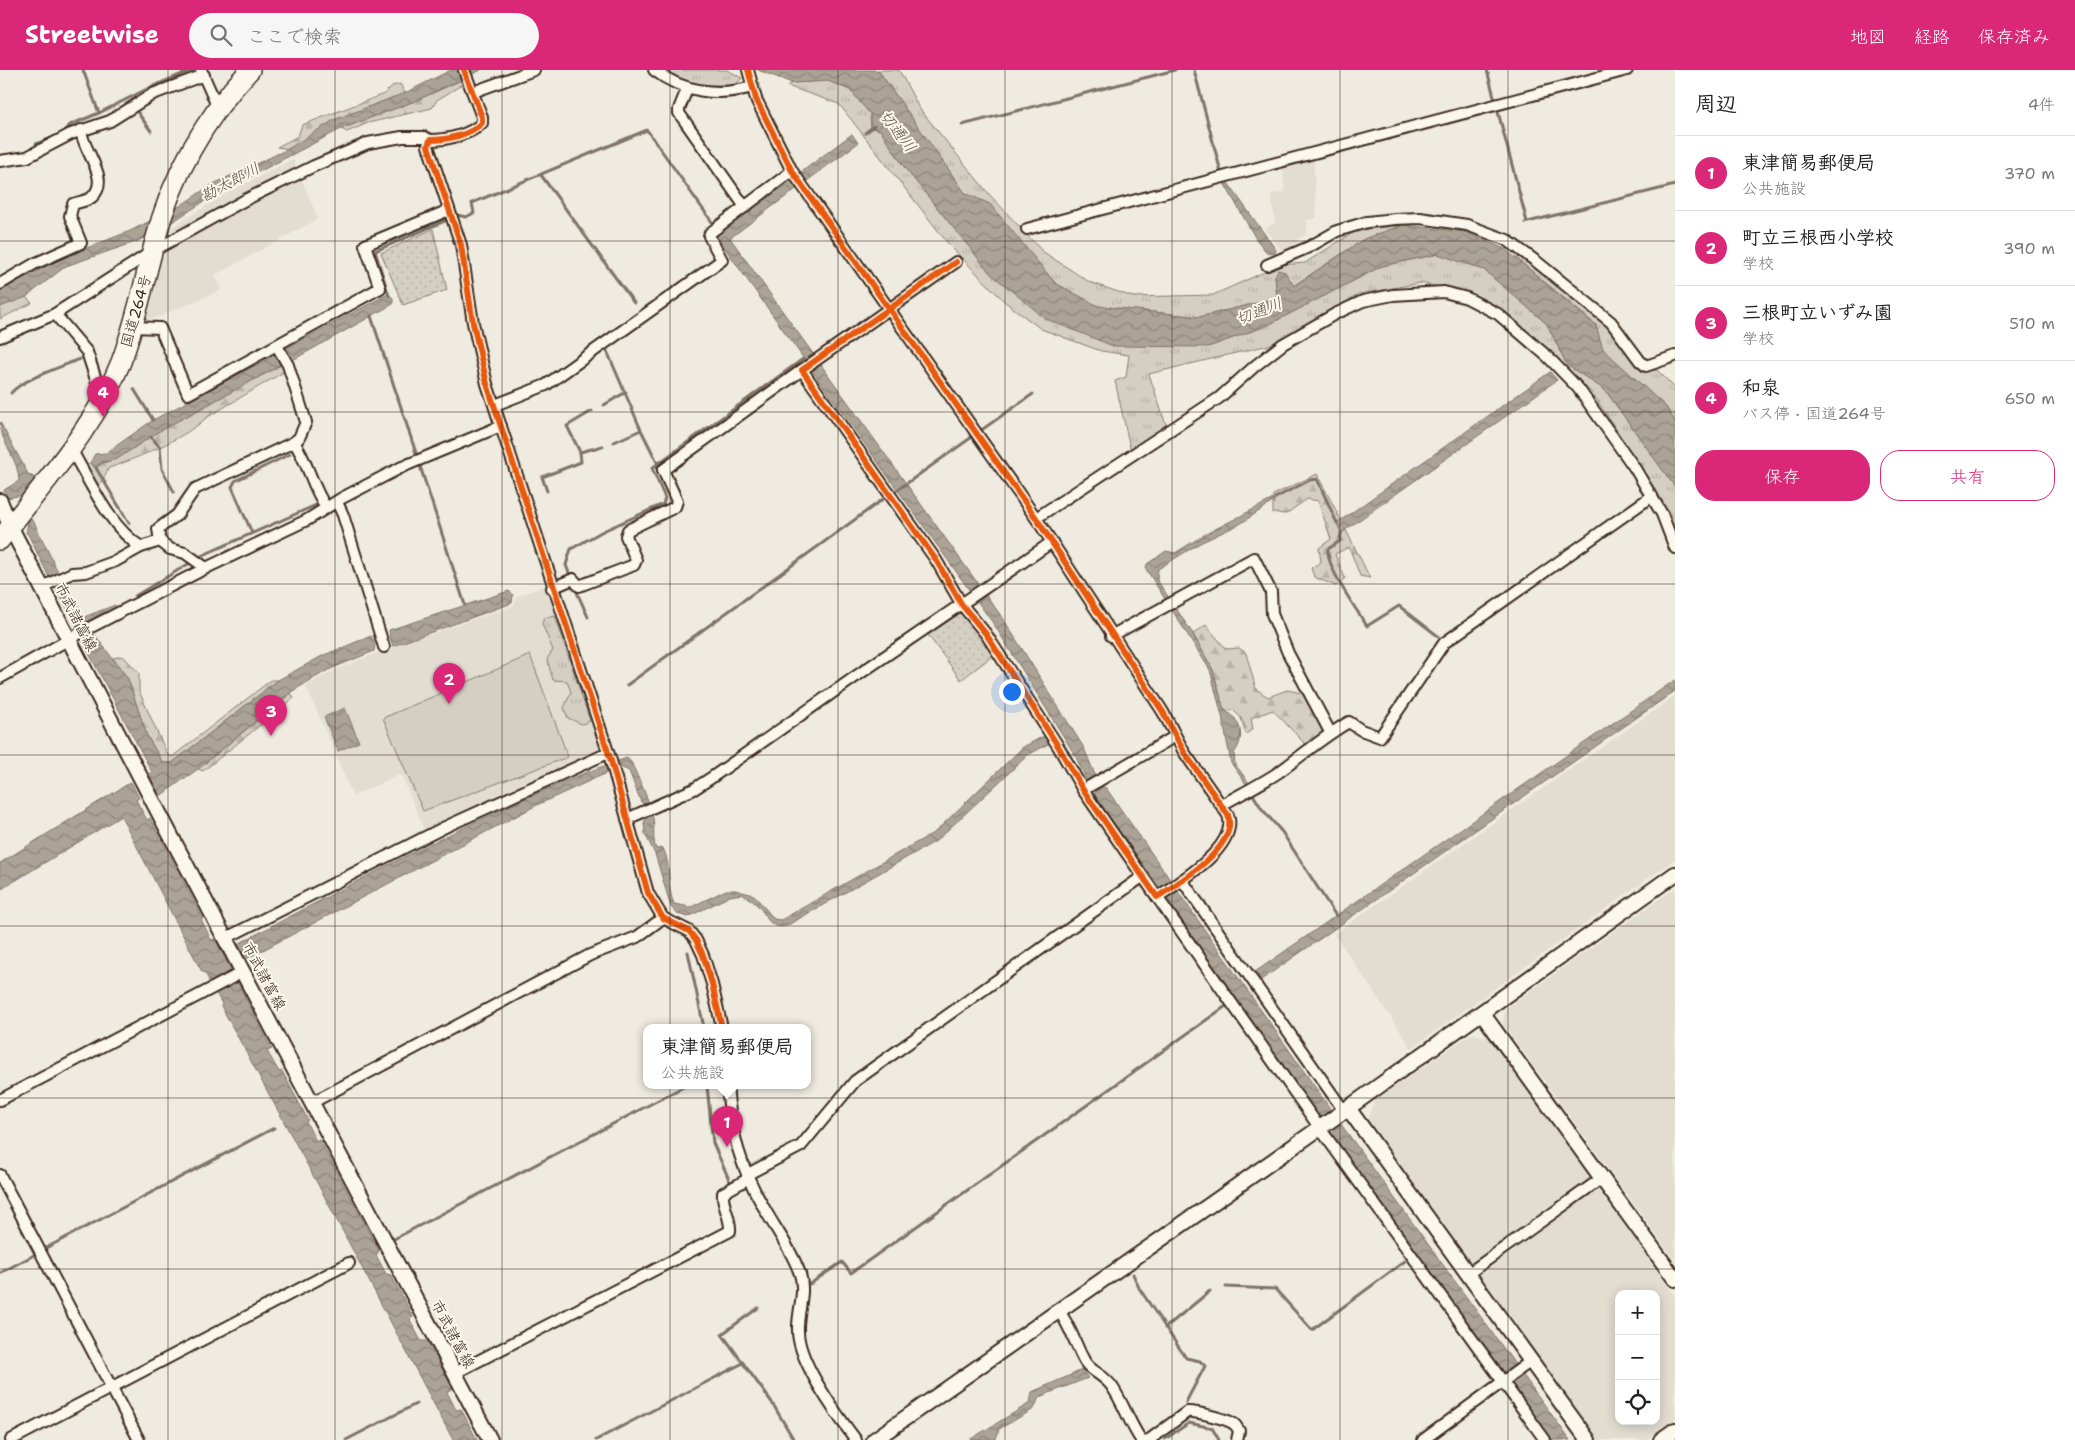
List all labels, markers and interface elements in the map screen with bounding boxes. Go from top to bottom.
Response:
search box [189,13,539,58]
text: Streetwise [25,19,159,51]
icon: search [207,21,235,49]
text: ここで検索 [247,24,342,49]
text: 地図 [1850,25,1886,49]
text: 経路 [1914,25,1950,49]
text: 保存済み [1978,25,2050,49]
text: 周辺 [1695,90,1737,118]
text: 4件 [2028,94,2055,115]
water label: 切通川 [875,106,921,156]
text: 東津簡易郵便局 [1742,150,1875,175]
water label: 勘太郎川 [197,158,263,206]
text: 1 [1707,163,1715,184]
text: 370 m [2004,163,2055,184]
text: 公共施設 [1742,178,1806,199]
text: 町立三根西小学校 [1742,225,1894,250]
text: 2 [1705,238,1717,259]
text: 390 m [2003,238,2055,259]
text: 学校 [1742,253,1774,274]
street label: 国道264号 [116,272,156,350]
water label: 切通川 [1233,293,1285,329]
text: 三根町立いずみ園 [1742,300,1892,325]
text: 3 [1705,313,1717,334]
text: 510 m [2009,313,2055,334]
text: 学校 [1742,328,1774,349]
text: 和泉 [1742,375,1780,400]
pin: 4 [87,376,119,417]
text: 4 [1705,388,1717,409]
text: 650 m [2004,388,2055,409]
text: バス停 · 国道264号 [1742,403,1886,424]
button: 保存 [1695,450,1870,501]
button: 共有 [1880,450,2055,501]
street label: 市武諸富線 [50,579,102,655]
pin: 2 [433,663,465,704]
your location [999,679,1025,705]
pin: 3 [255,695,287,736]
street label: 市武諸富線 [238,938,290,1014]
popup [643,1024,811,1089]
text: 東津簡易郵便局 [660,1034,794,1059]
text: 公共施設 [660,1062,725,1083]
pin: 1 [711,1106,743,1147]
map controls [1615,1290,1660,1425]
button: + [1615,1290,1660,1335]
street label: 市武諸富線 [427,1296,479,1372]
button: − [1615,1335,1660,1380]
button: locate [1615,1380,1660,1425]

